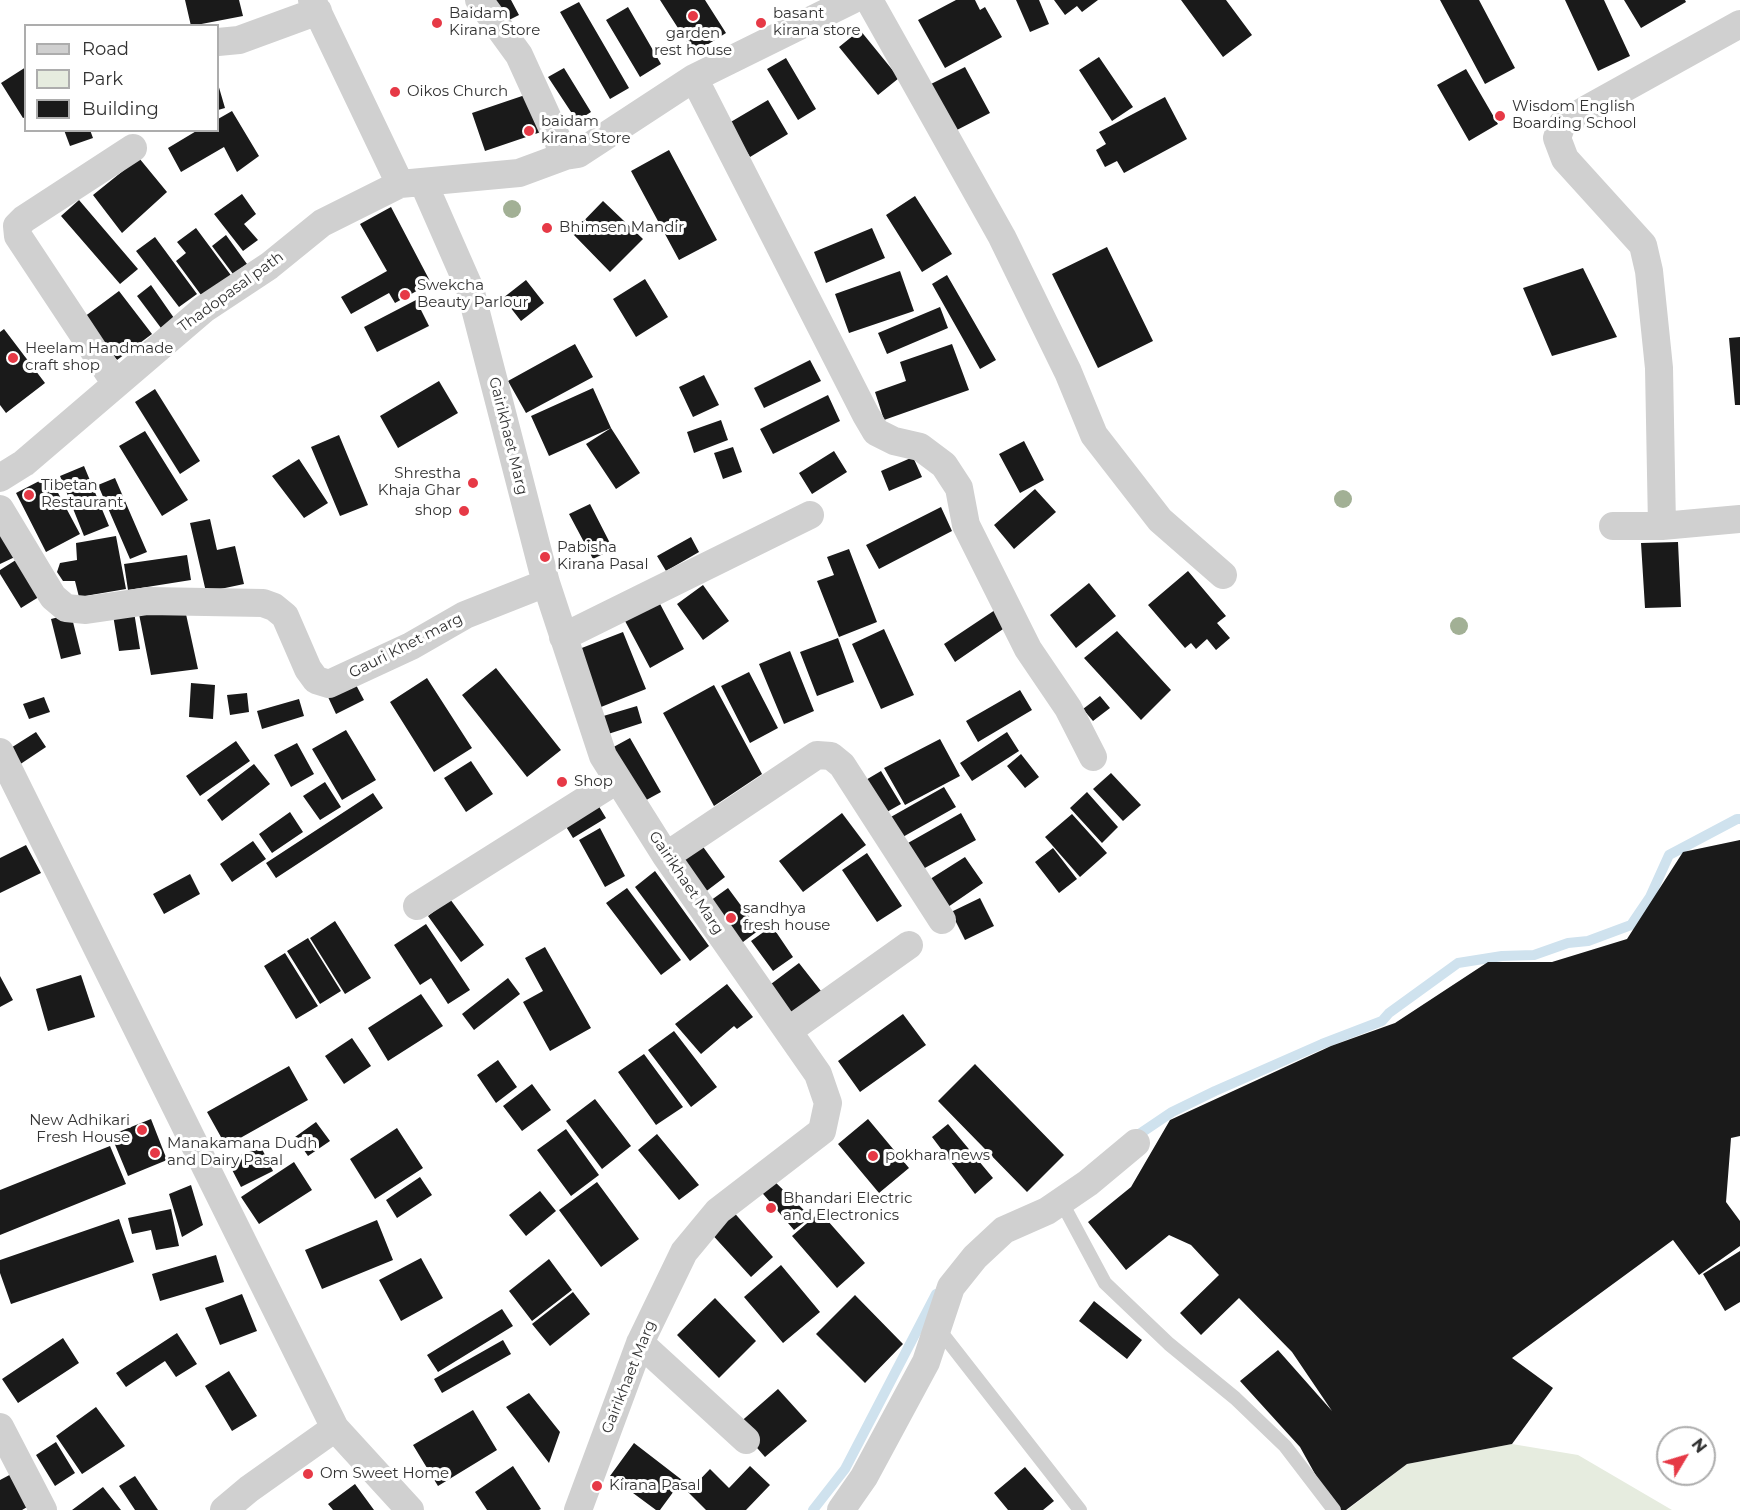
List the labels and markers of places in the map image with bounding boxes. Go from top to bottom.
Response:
place label: Baidam Kirana Store [449,5,540,40]
place label: basant kirana store [773,5,861,40]
marker: garden rest house [686,9,700,23]
marker: Baidam Kirana Store [430,16,444,30]
marker: basant kirana store [754,16,768,30]
place label: garden rest house [654,25,732,60]
place label: Oikos Church [407,83,508,101]
marker: Oikos Church [388,85,402,99]
place label: Wisdom English Boarding School [1512,98,1636,133]
marker: Wisdom English Boarding School [1493,109,1507,123]
place label: baidam kirana Store [541,113,631,148]
marker: baidam kirana Store [522,124,536,138]
place label: Bhimsen Mandir [559,219,684,237]
marker: Bhimsen Mandir [540,221,554,235]
place label: Swekcha Beauty Parlour [417,277,529,312]
marker: Swekcha Beauty Parlour [398,288,412,302]
place label: Heelam Handmade craft shop [25,340,173,375]
marker: Heelam Handmade craft shop [6,351,20,365]
place label: Shrestha Khaja Ghar [378,465,461,500]
marker: Shrestha Khaja Ghar [466,476,480,490]
place label: Tibetan Restaurant [41,477,123,512]
marker: Tibetan Restaurant [22,488,36,502]
place label: shop [415,502,452,520]
marker: shop [457,504,471,518]
place label: Pabisha Kirana Pasal [557,539,648,574]
marker: Pabisha Kirana Pasal [538,550,552,564]
place label: Shop [574,773,613,791]
marker: Shop [555,775,569,789]
place label: sandhya fresh house [743,900,830,935]
marker: sandhya fresh house [724,911,738,925]
place label: New Adhikari Fresh House [29,1112,130,1147]
marker: New Adhikari Fresh House [135,1123,149,1137]
place label: Manakamana Dudh and Dairy Pasal [167,1135,317,1170]
marker: Manakamana Dudh and Dairy Pasal [148,1146,162,1160]
place label: pokhara news [885,1147,990,1165]
marker: pokhara news [866,1149,880,1163]
place label: Bhandari Electric and Electronics [783,1190,912,1225]
marker: Bhandari Electric and Electronics [764,1201,778,1215]
place label: Om Sweet Home [320,1465,449,1483]
marker: Om Sweet Home [301,1467,315,1481]
place label: Kirana Pasal [609,1477,700,1495]
marker: Kirana Pasal [590,1479,604,1493]

